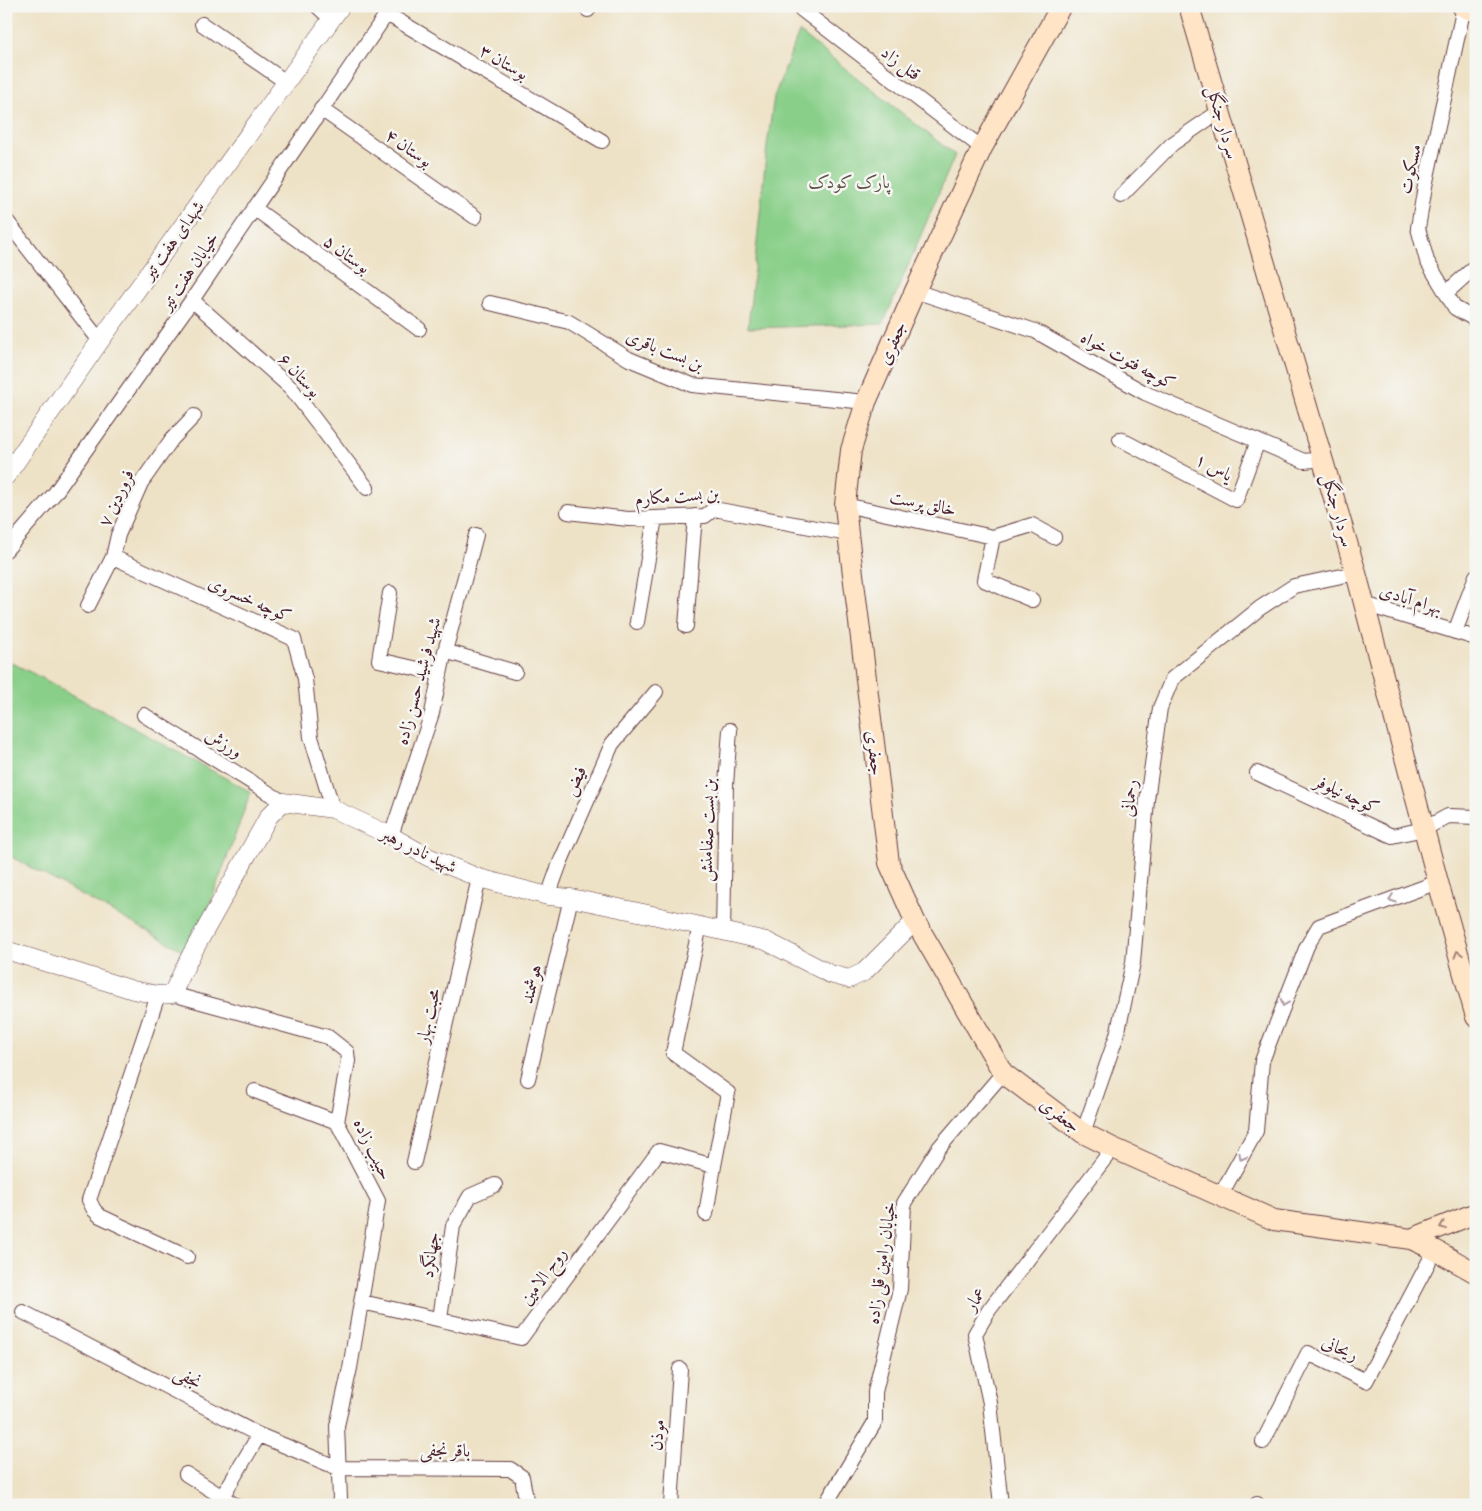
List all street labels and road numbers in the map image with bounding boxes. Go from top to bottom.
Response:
street label: بوستان ۳ [475,38,533,86]
street label: قتل زاد [876,40,926,87]
street label: سردار جنگل [1201,82,1245,162]
street label: بوستان ۴ [381,123,437,173]
street label: مسکوت [1393,142,1427,196]
street label: شهدای هفت تیر [135,196,210,286]
street label: خیابان هفت تیر [153,227,224,316]
street label: بوستان ۵ [319,229,375,279]
street label: جعفری [872,318,912,368]
street label: بن بست باقری [622,324,708,377]
street label: کوچه فتوت خواه [1076,325,1180,396]
street label: بوستان ۶ [273,348,327,402]
street label: یاس ۱ [1191,447,1238,488]
street label: فروردین ۷ [92,465,140,531]
street label: سردار جنگل [1316,470,1360,550]
street label: بن بست مکارم [634,481,721,515]
street label: خالق پرست [888,484,958,522]
street label: کوچه خسروی [204,570,295,629]
street label: بهرام آبادی [1375,578,1445,624]
street label: شهید فرشید حسن زاده [389,614,447,748]
street label: ورزش [201,722,247,764]
street label: جعفری [860,729,890,777]
street label: فیض [558,762,592,800]
street label: کوچه نیلوفر [1308,768,1383,820]
street label: بن بست صفامنش [693,777,721,882]
street label: رحمانی [1115,778,1143,818]
street label: شهید نادر رهبر [375,820,461,879]
street label: هوشمند [515,962,547,1006]
street label: محبت بهار [410,986,446,1048]
street label: جعفری [1035,1092,1085,1138]
street label: حبیب زاده [348,1114,398,1184]
street label: خیابان رامین قلی زاده [861,1200,902,1326]
street label: جهانگرد [415,1230,445,1280]
street label: روح الامین [514,1242,575,1312]
street label: عمار [957,1282,992,1317]
street label: ریحانی [1318,1329,1362,1367]
street label: نجفی [170,1360,206,1395]
street label: موذن [644,1418,670,1452]
street label: باقر نجفی [420,1438,470,1463]

